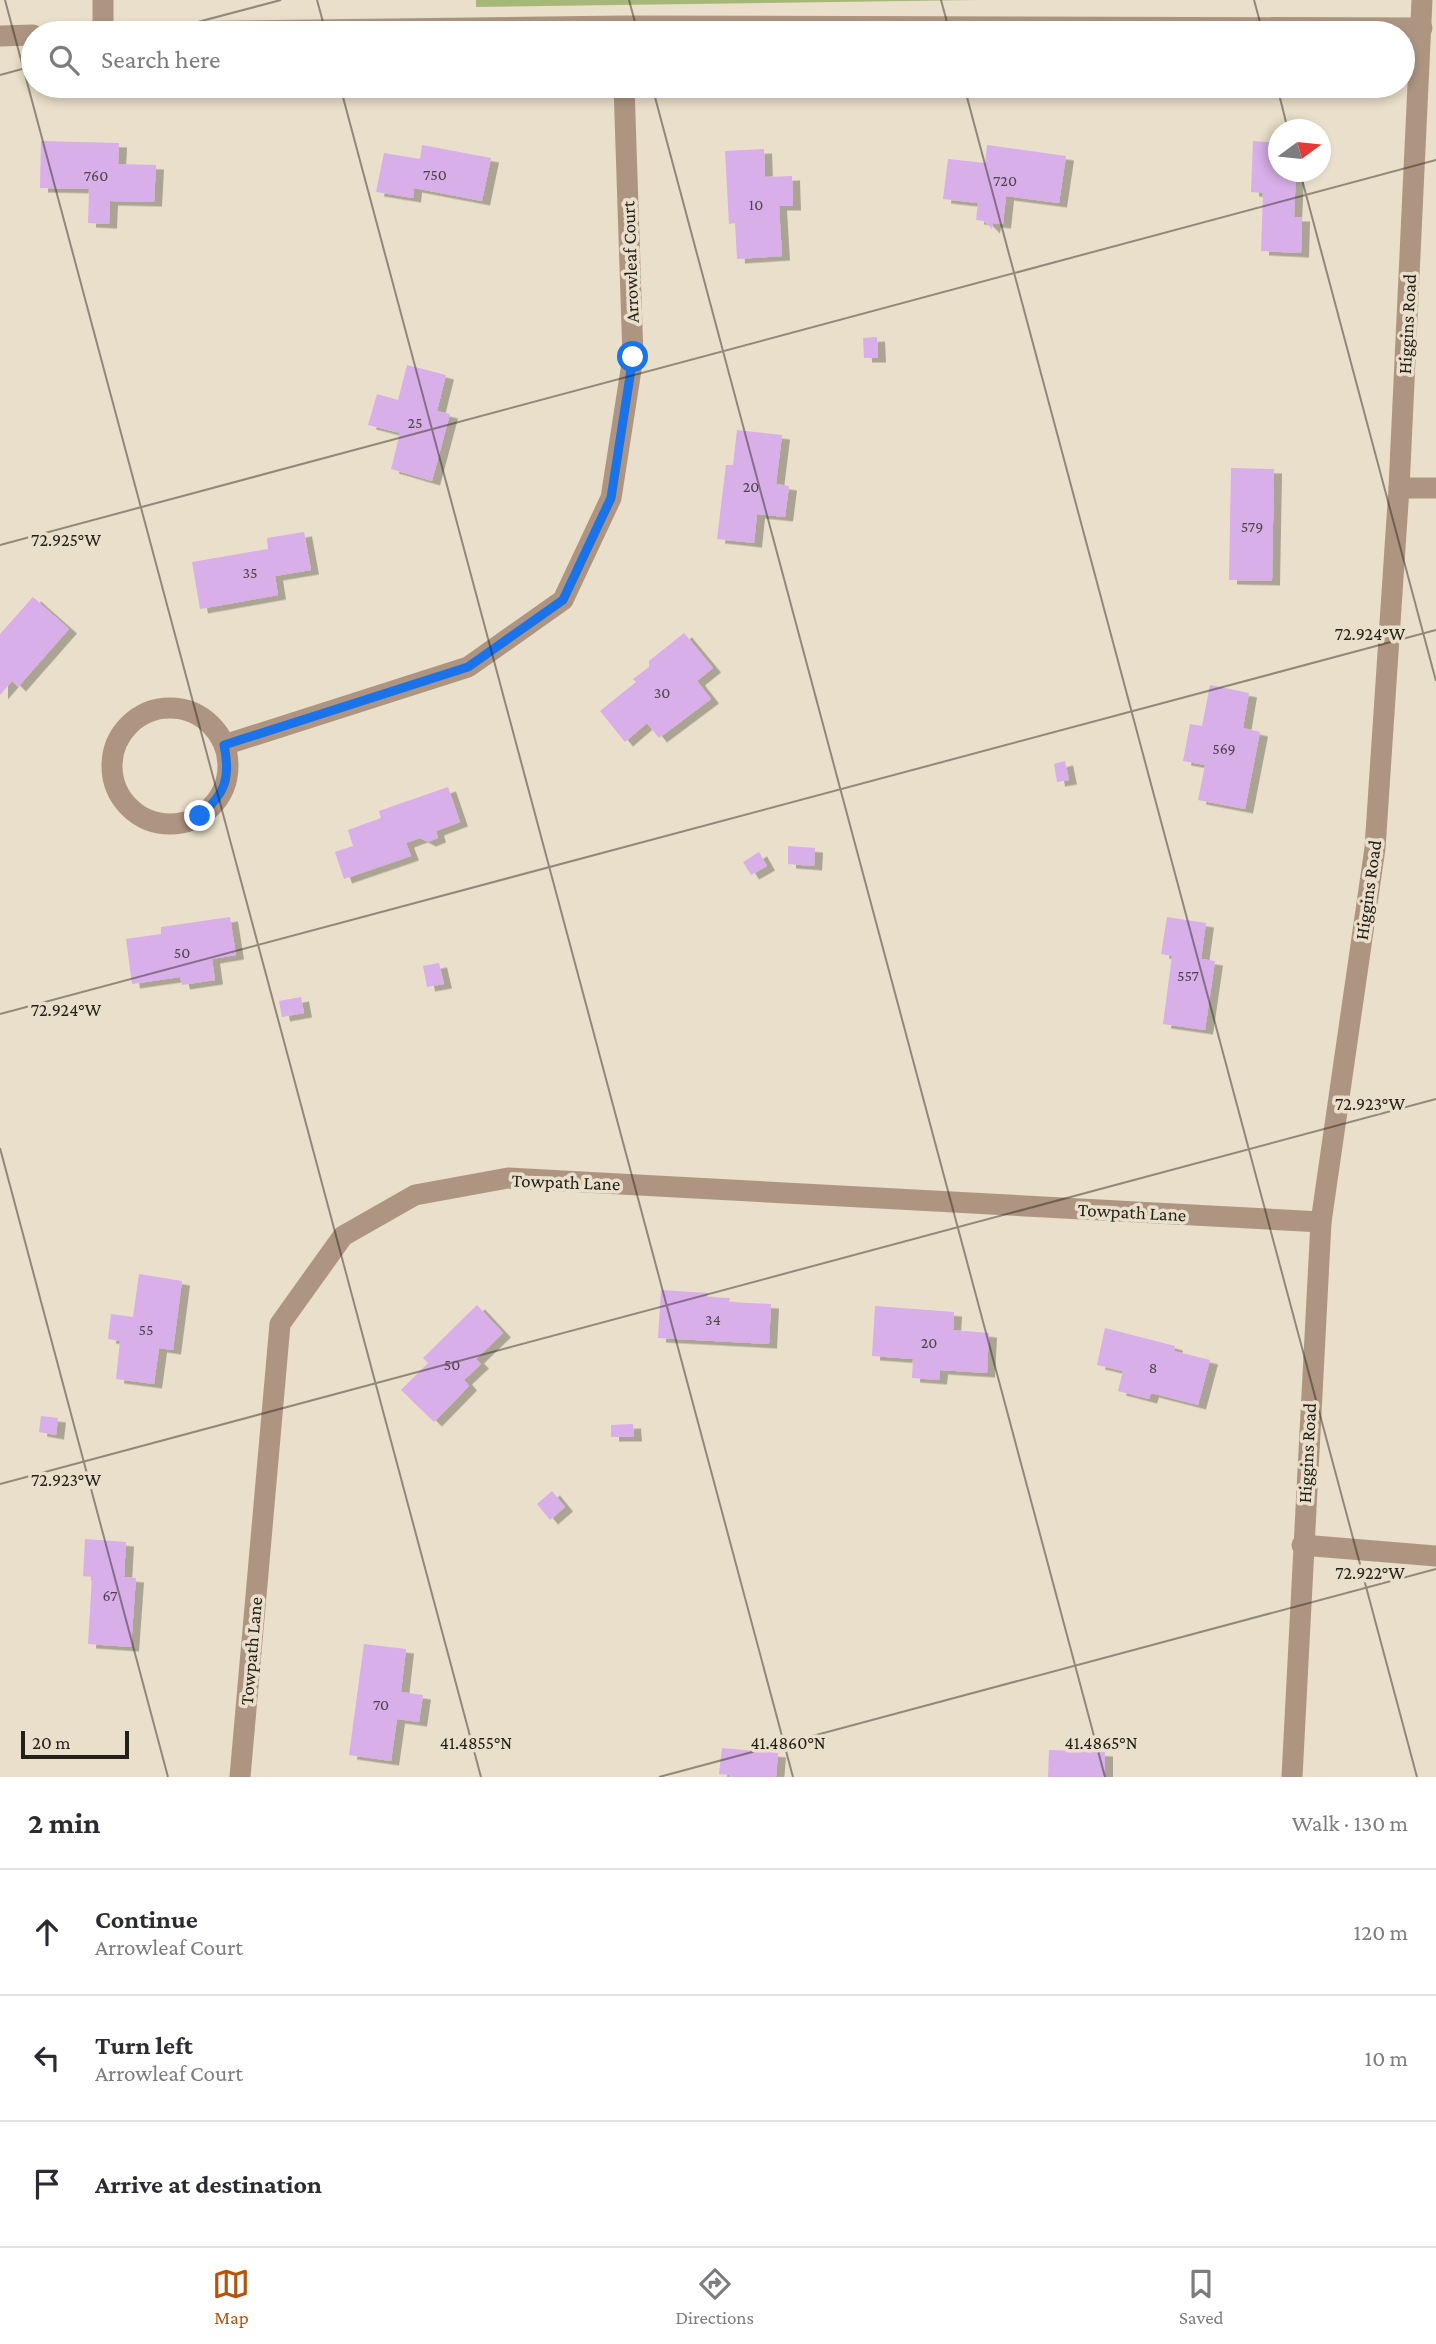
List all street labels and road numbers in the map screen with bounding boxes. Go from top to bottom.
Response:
street label: Arrowleaf Court [617,200,643,323]
street label: Higgins Road [1394,273,1420,375]
street label: Higgins Road [1351,839,1385,941]
street label: Towpath Lane [511,1170,621,1194]
street label: Towpath Lane [1077,1199,1187,1225]
street label: Higgins Road [1294,1402,1320,1504]
street label: Towpath Lane [236,1596,266,1706]

